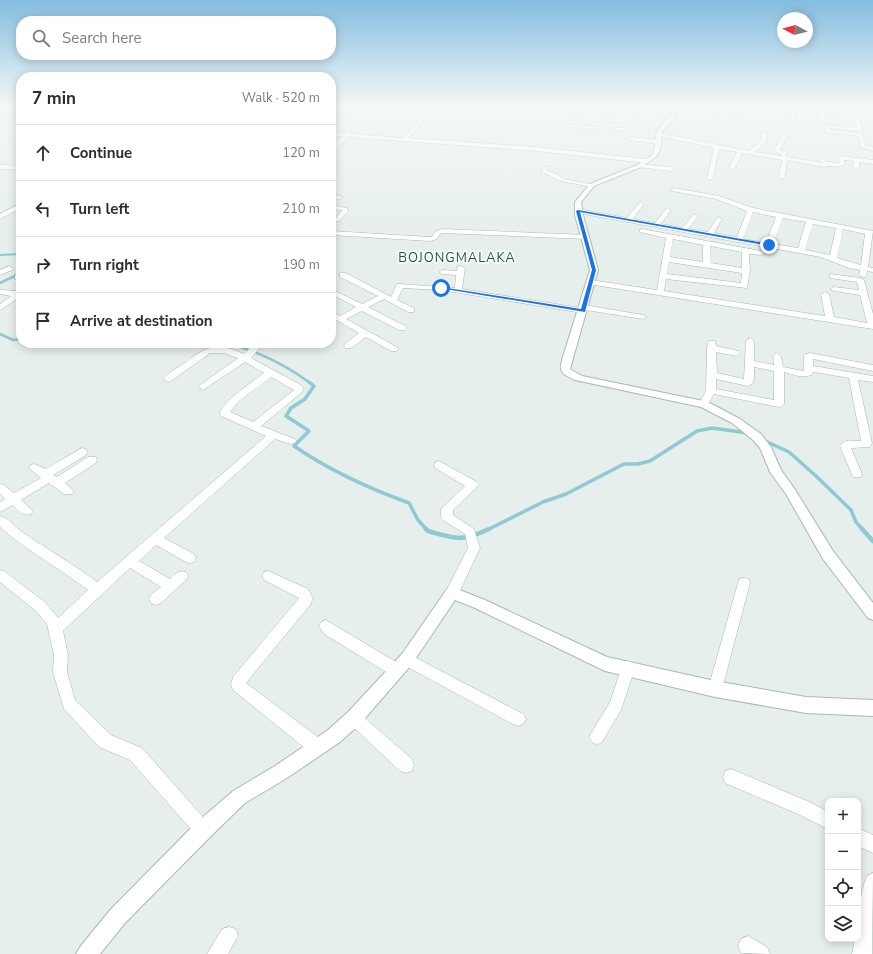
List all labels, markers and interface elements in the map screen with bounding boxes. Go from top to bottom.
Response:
north arrow [777,12,813,48]
search box [16,16,336,60]
icon: search [30,27,52,49]
text: Search here [62,28,142,48]
text: 7 min [32,87,76,110]
text: Walk · 520 m [242,89,320,107]
icon: ahead [32,142,54,164]
text: Continue [70,143,132,163]
text: 120 m [282,144,320,162]
icon: left [32,198,54,220]
text: Turn left [70,199,129,219]
text: 210 m [282,200,320,218]
route end [760,236,778,254]
district label: BOJONGMALAKA [398,249,516,267]
icon: right [32,254,54,276]
text: Turn right [70,255,139,275]
text: 190 m [282,256,320,274]
route start [432,279,450,297]
icon: arrive [32,310,54,332]
text: Arrive at destination [70,311,213,331]
map controls [825,798,861,942]
button: + [825,798,861,834]
button: − [825,834,861,870]
button: locate [825,870,861,906]
button: layers [825,906,861,942]

